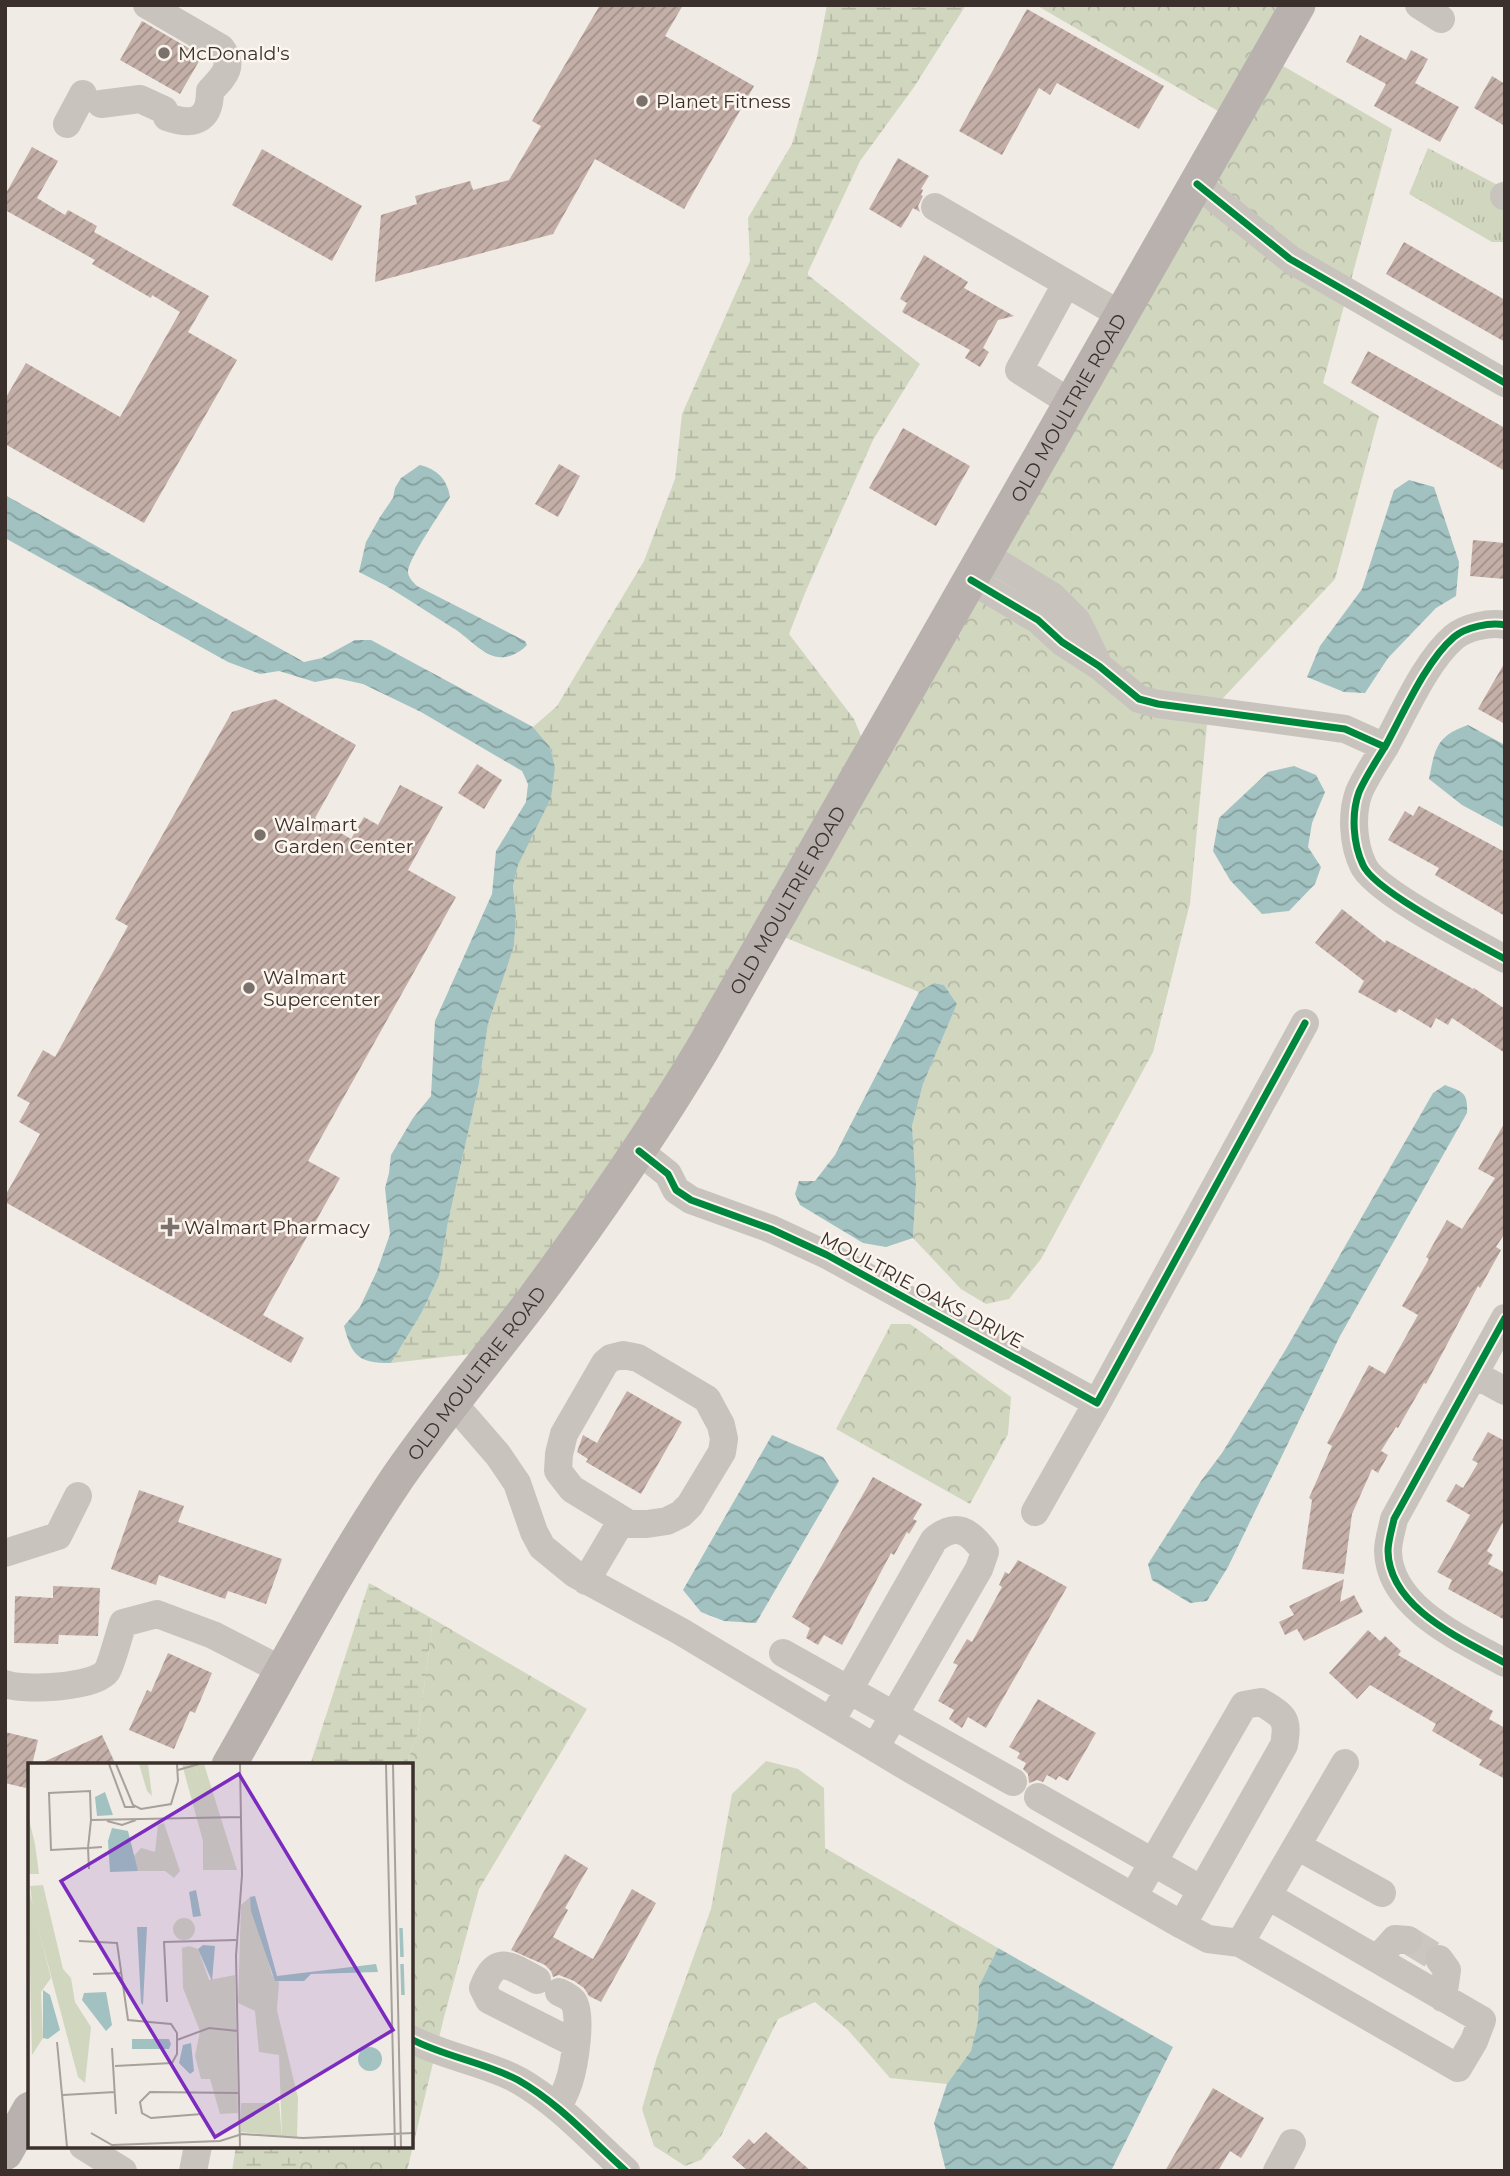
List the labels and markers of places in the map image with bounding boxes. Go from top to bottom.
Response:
place label: McDonald's [178,42,290,65]
marker: McDonald's [156,45,172,61]
place label: Planet Fitness [656,90,791,113]
marker: Planet Fitness [634,93,650,109]
place label: Walmart Garden Center [274,813,413,858]
marker: Walmart Garden Center [252,827,268,843]
place label: Walmart Supercenter [263,966,381,1011]
marker: Walmart Supercenter [241,980,257,996]
place label: Walmart Pharmacy [184,1216,371,1239]
marker: Walmart Pharmacy [162,1219,178,1235]

